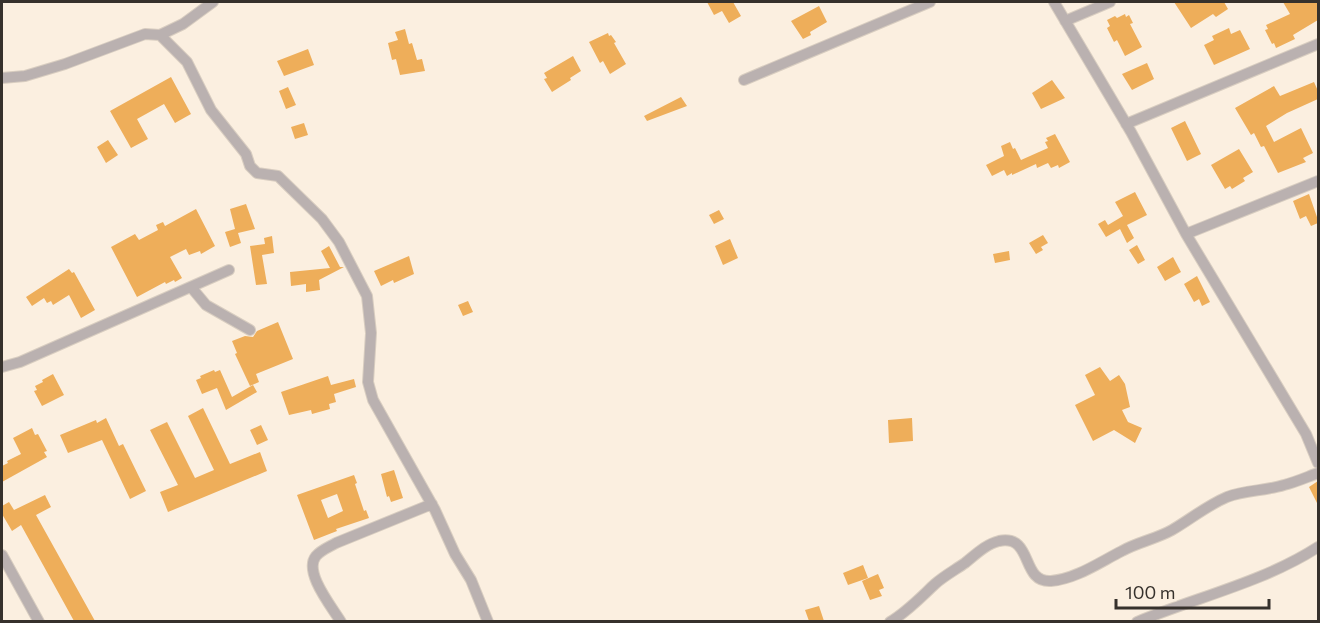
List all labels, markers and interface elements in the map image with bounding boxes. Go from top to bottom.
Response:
scale bar [1116,572,1269,610]
text: 100 m [1125,581,1175,603]

